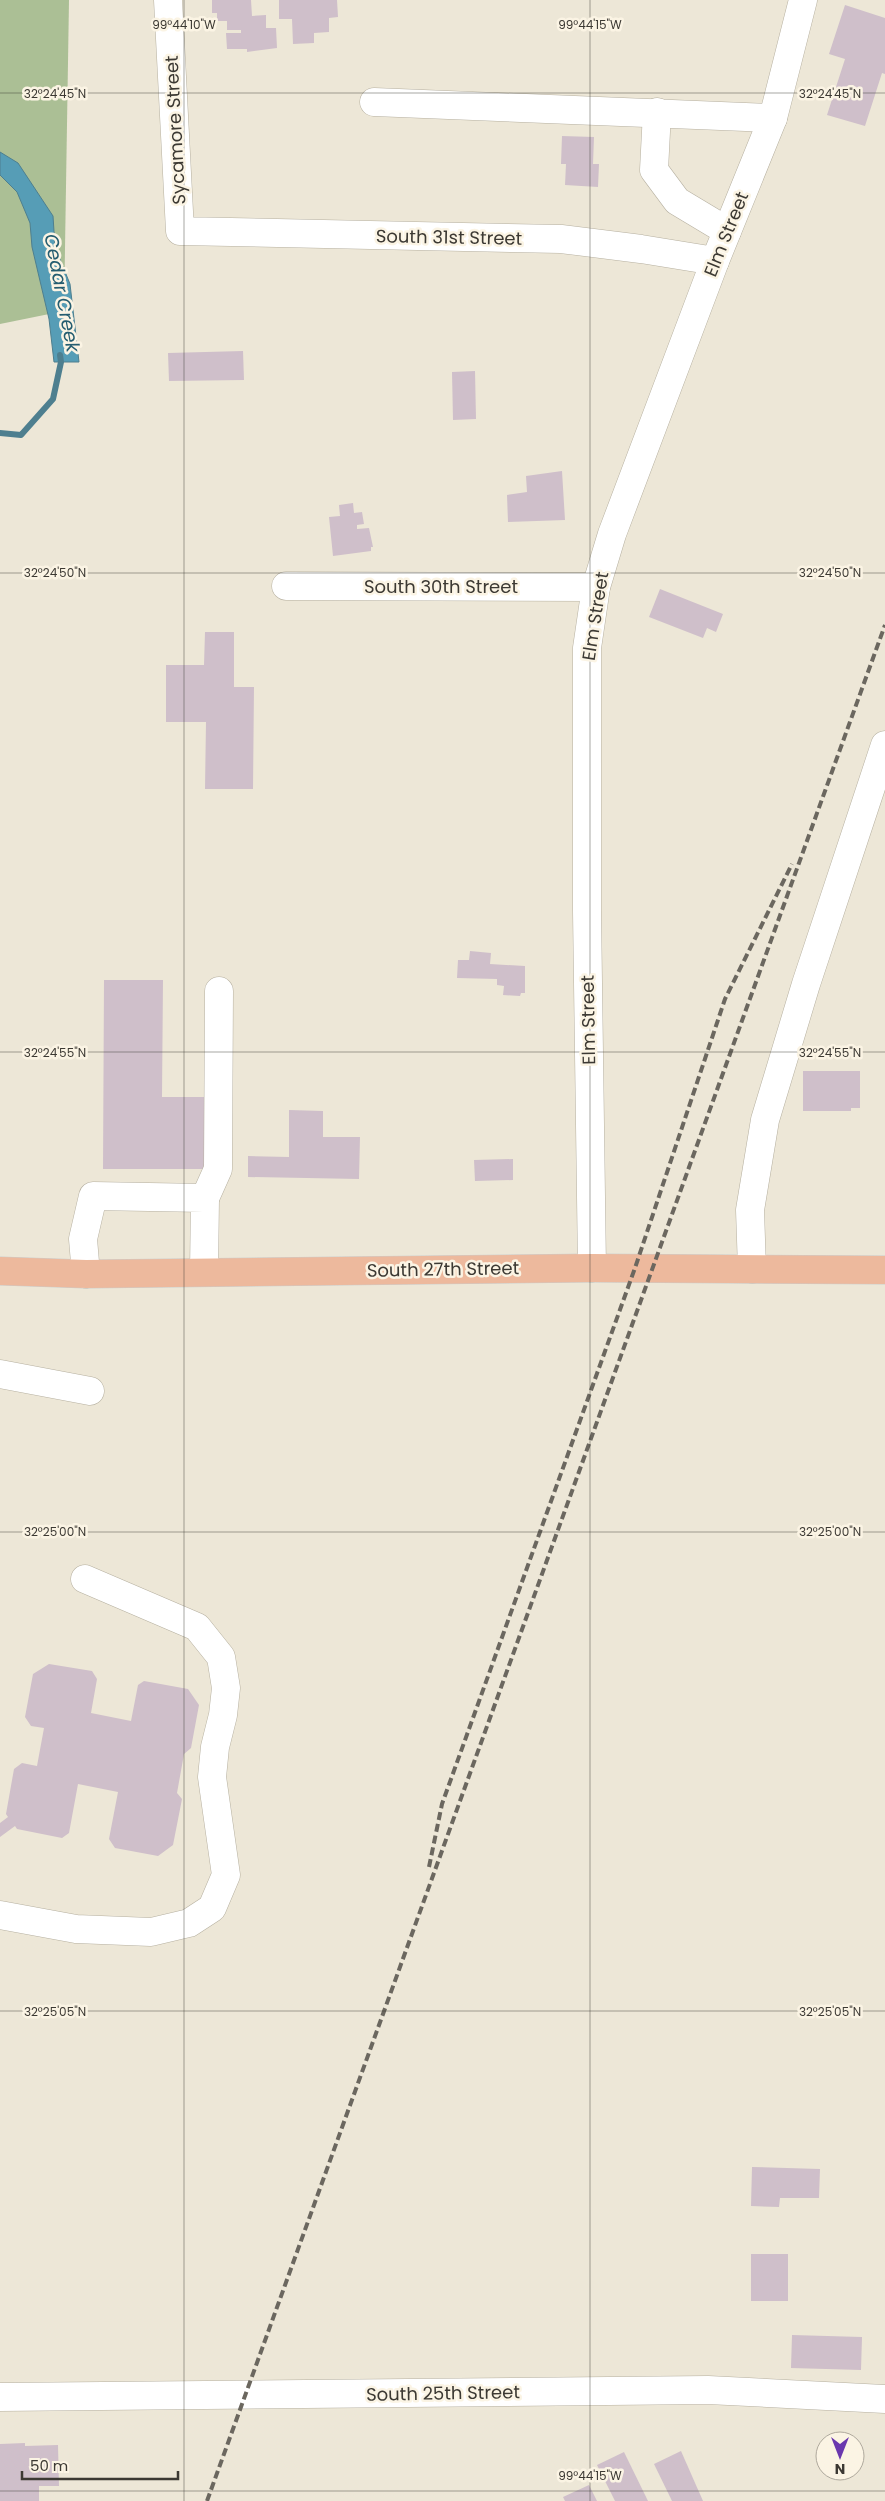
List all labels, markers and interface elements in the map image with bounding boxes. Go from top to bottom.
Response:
text: 99°44'10"W [152,16,216,33]
text: 99°44'15"W [558,16,622,33]
street label: Sycamore Street [159,55,191,205]
text: 32°24'45"N [24,85,86,102]
text: 32°24'45"N [799,85,861,102]
street label: Elm Street [698,188,754,280]
street label: South 31st Street [376,223,522,251]
water label: Cedar Creek [37,232,87,356]
text: 32°24'50"N [24,564,86,581]
text: 32°24'50"N [799,564,861,581]
street label: Elm Street [576,570,614,662]
street label: South 30th Street [364,574,518,599]
street label: Elm Street [575,975,601,1065]
text: 32°24'55"N [24,1044,86,1061]
text: 32°24'55"N [799,1044,861,1061]
street label: South 27th Street [367,1255,519,1283]
text: 32°25'00"N [24,1523,86,1540]
text: 32°25'00"N [799,1523,861,1540]
text: 32°25'05"N [24,2003,86,2020]
text: 32°25'05"N [799,2003,861,2020]
street label: South 25th Street [366,2379,520,2407]
north arrow [815,2431,865,2481]
scale bar [22,2448,179,2480]
text: 50 m [30,2455,68,2476]
text: N [835,2459,845,2479]
text: 99°44'15"W [558,2467,622,2484]

